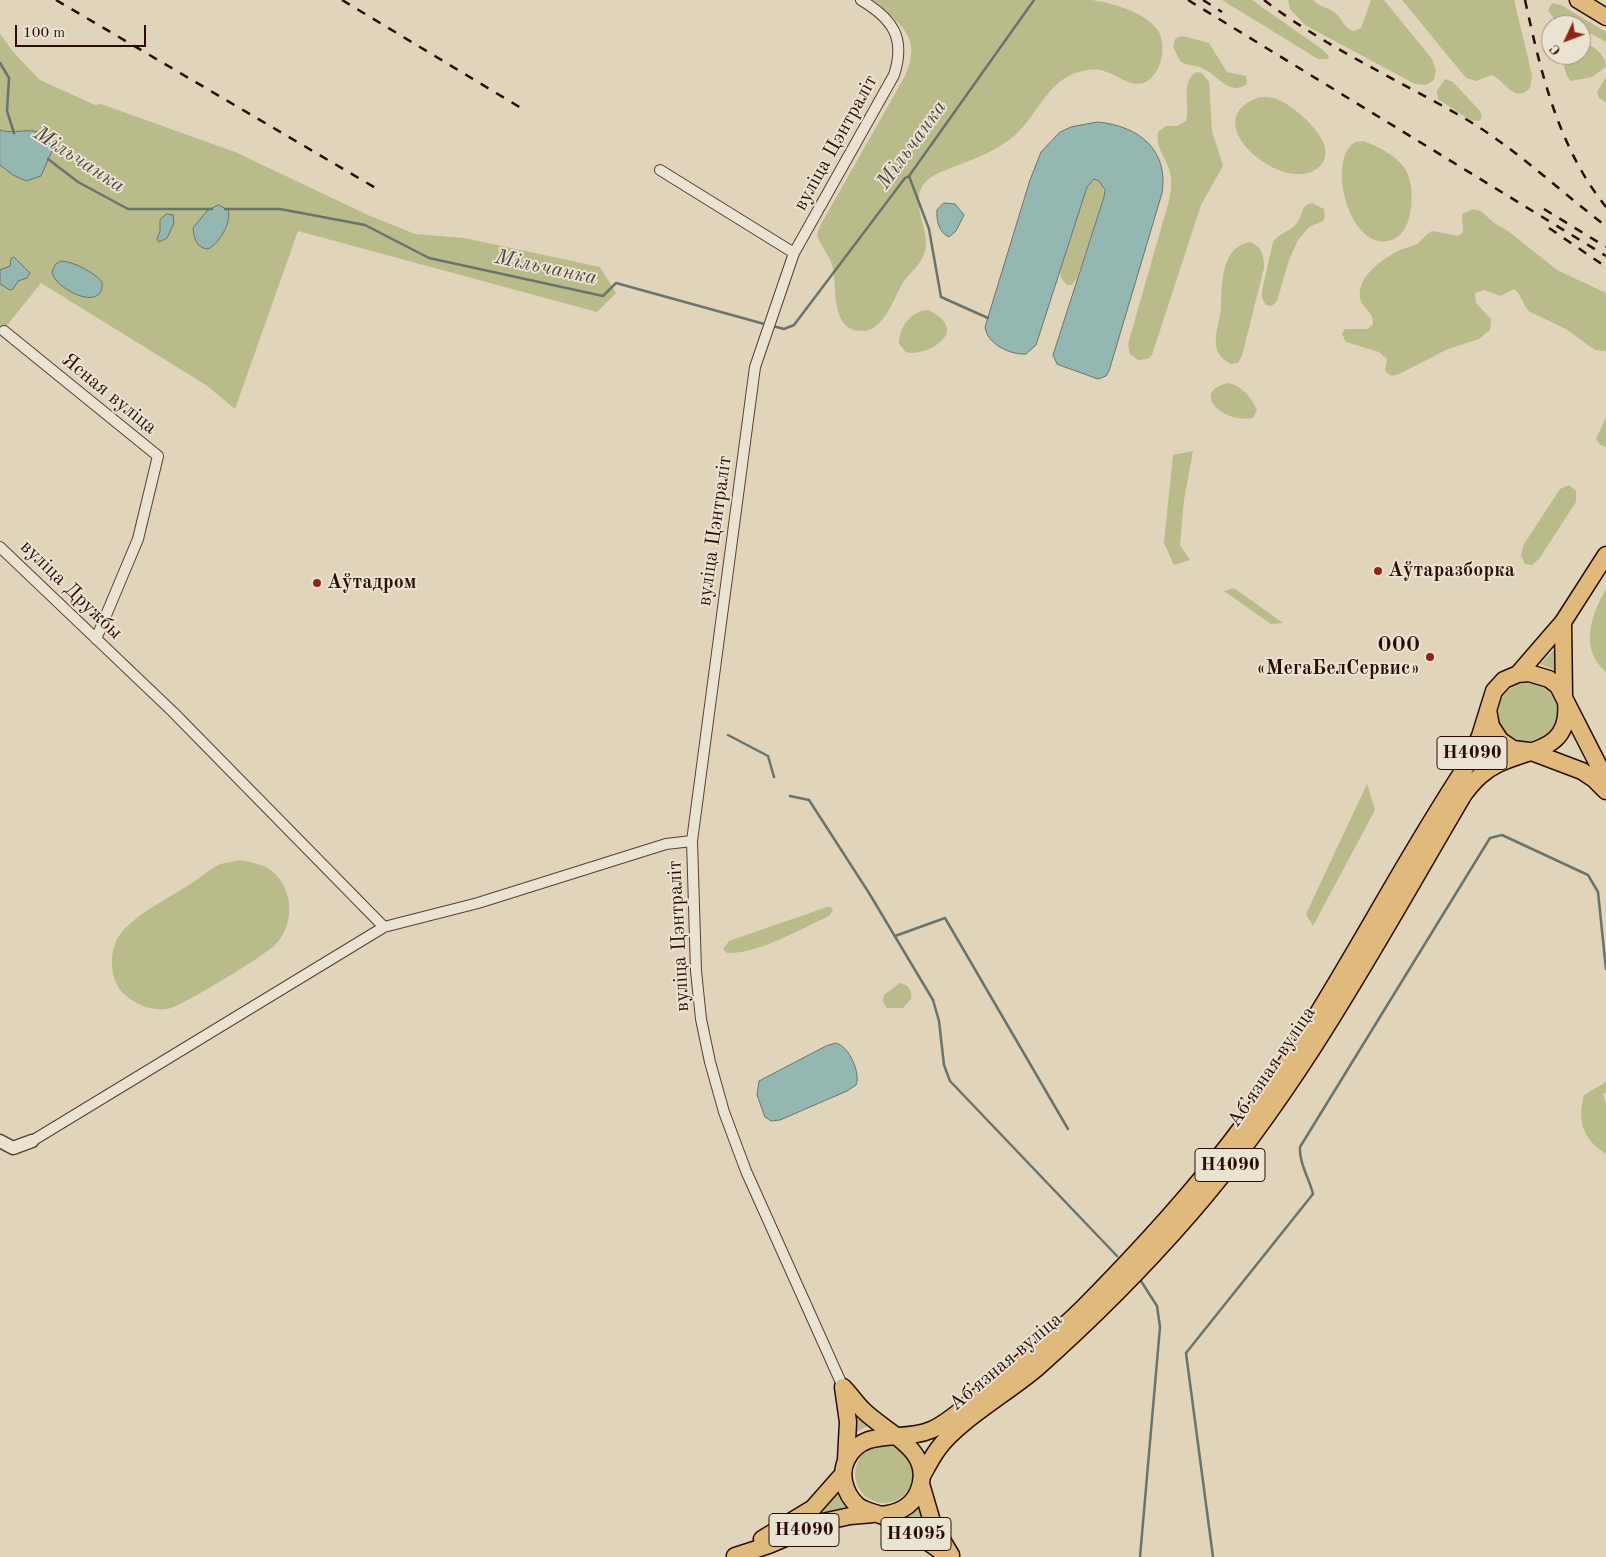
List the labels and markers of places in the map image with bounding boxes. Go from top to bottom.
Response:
place label: Аўтаразборка [1388,559,1515,583]
marker: Аўтаразборка [1372,565,1384,577]
place label: Аўтадром [327,571,417,595]
marker: Аўтадром [311,577,323,589]
place label: ООО «МегаБелСервис» [1256,634,1420,681]
marker: ООО «МегаБелСервис» [1424,651,1436,663]

